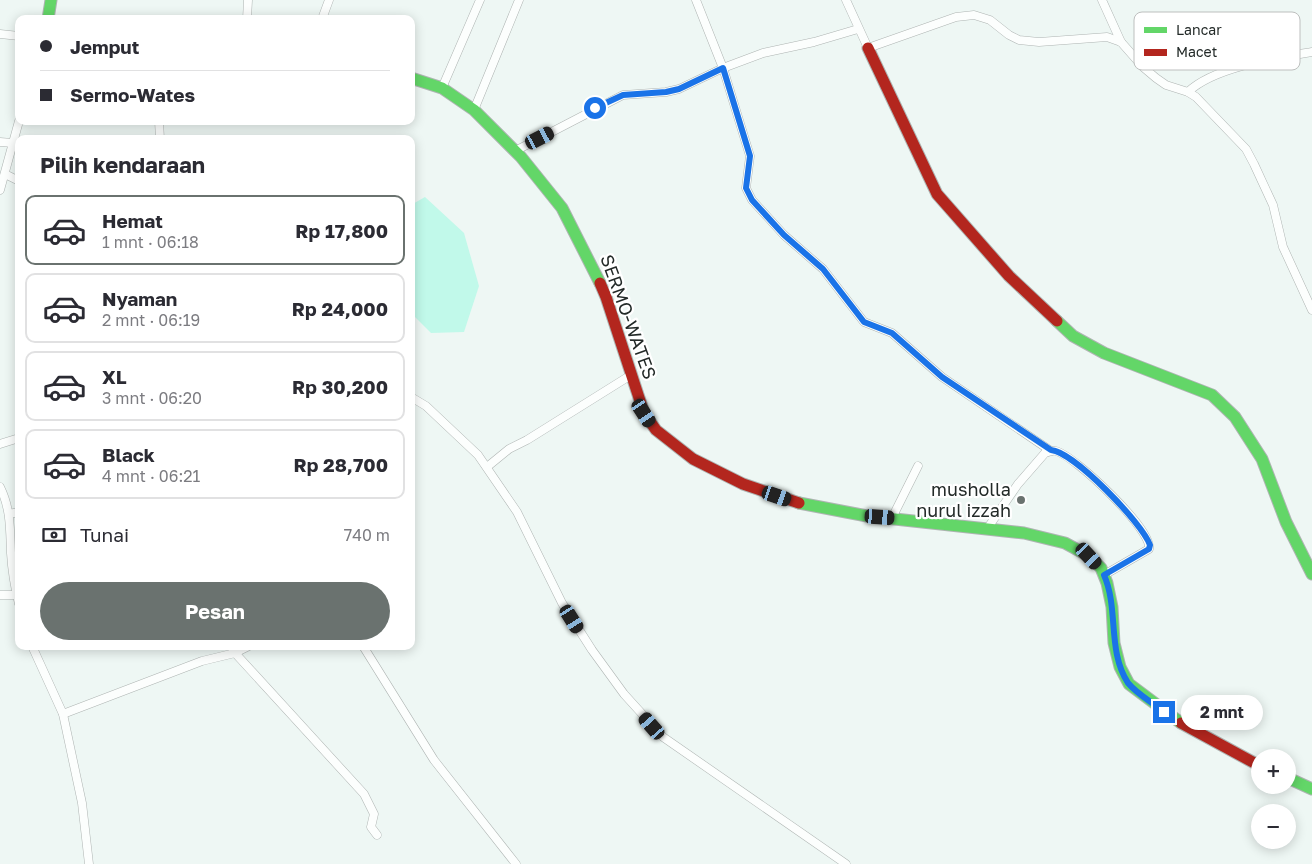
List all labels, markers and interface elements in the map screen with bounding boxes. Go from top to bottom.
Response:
legend [1134,12,1300,70]
text: Lancar [1176,21,1222,38]
text: Jemput [70,35,139,58]
text: Macet [1176,43,1217,60]
text: Sermo-Wates [70,83,195,106]
route start [584,97,606,119]
car [523,125,556,151]
text: Pilih kendaraan [40,151,205,178]
icon: car [42,208,87,253]
text: Hemat [102,209,163,232]
text: Rp 17,800 [295,219,388,242]
text: 1 mnt · 06:18 [102,232,199,252]
street label: SERMO-WATES [596,251,662,382]
icon: car [42,286,87,331]
text: Nyaman [102,287,177,310]
text: Rp 24,000 [292,297,388,320]
text: 2 mnt · 06:19 [102,310,200,330]
icon: car [42,364,87,409]
text: XL [102,365,127,388]
text: Rp 30,200 [292,375,388,398]
text: 3 mnt · 06:20 [102,388,202,408]
car [629,396,658,430]
icon: car [42,442,87,487]
text: Black [102,443,155,466]
text: Rp 28,700 [293,453,388,476]
text: 4 mnt · 06:21 [102,466,200,486]
place label: musholla nurul izzah [916,478,1011,521]
car [760,484,793,508]
marker: musholla nurul izzah [1015,494,1027,506]
car [864,508,895,526]
icon: cash [40,521,68,549]
text: Tunai [80,523,129,546]
text: 740 m [344,525,390,545]
car [1073,540,1104,572]
button: Pesan [40,582,390,640]
car [557,602,586,636]
callout: 2 mnt [1182,694,1264,730]
route end [1153,701,1175,723]
text: 2 mnt [1200,702,1244,722]
car [636,710,667,742]
map controls [1251,749,1296,849]
button: + [1251,749,1296,794]
button: − [1251,804,1296,849]

